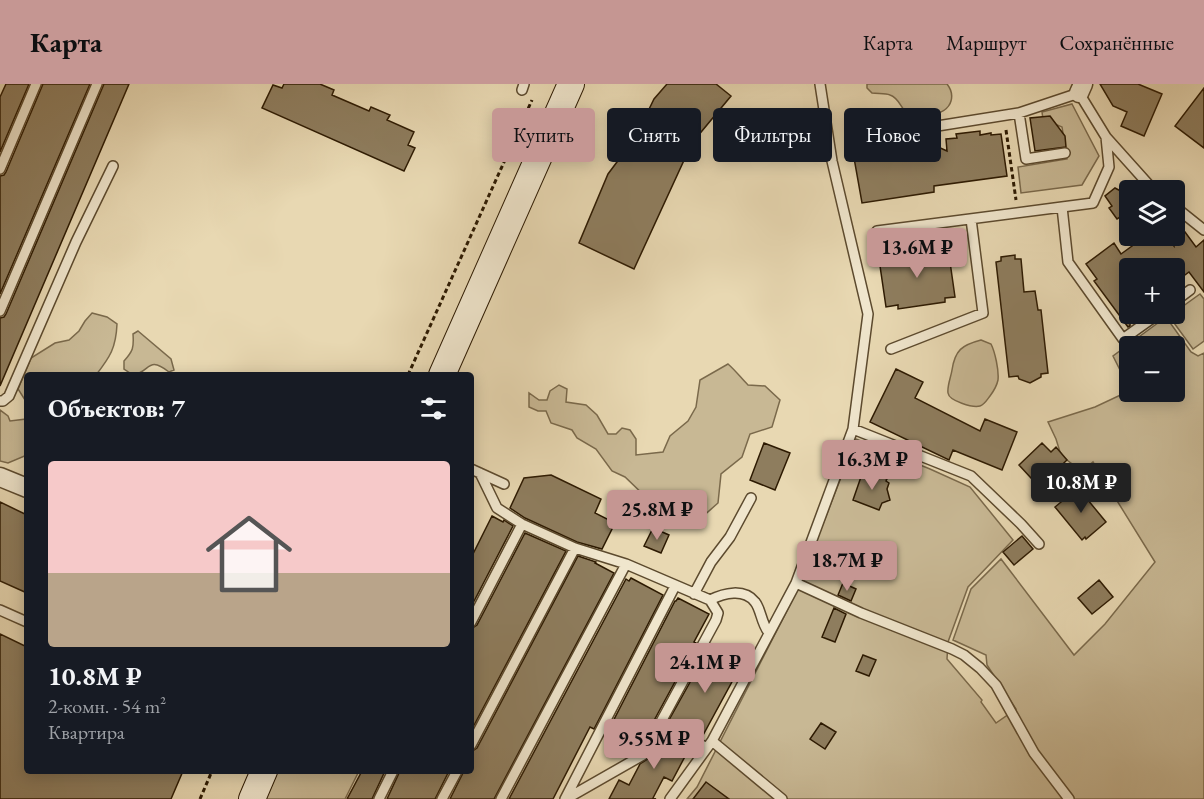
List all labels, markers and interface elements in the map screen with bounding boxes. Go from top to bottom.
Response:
text: Карта [30,24,102,60]
text: Карта [863,29,913,56]
text: Маршрут [946,29,1027,56]
text: Сохранённые [1060,29,1174,56]
chip: Купить [492,108,595,162]
chip: Снять [607,108,701,162]
chip: Фильтры [713,108,832,162]
chip: Новое [844,108,941,162]
map controls [1119,180,1185,402]
button: layers [1119,180,1185,246]
pin: 13.6M ₽ [862,228,972,279]
text: 13.6M ₽ [881,234,953,260]
button: + [1119,258,1185,324]
button: − [1119,336,1185,402]
text: Объектов: 7 [48,391,185,425]
icon: filters [417,392,450,425]
pin: 16.3M ₽ [817,440,927,491]
text: 16.3M ₽ [836,446,908,472]
pin: 10.8M ₽ [1026,463,1136,514]
text: 10.8M ₽ [1045,469,1117,495]
pin: 25.8M ₽ [602,490,712,541]
text: 25.8M ₽ [621,496,693,522]
icon: home [195,500,303,608]
pin: 18.7M ₽ [792,541,902,592]
text: 18.7M ₽ [811,547,883,573]
pin: 24.1M ₽ [650,643,760,694]
text: 24.1M ₽ [669,649,741,675]
text: 10.8M ₽ [48,659,142,693]
text: 2-комн. · 54 m² [48,693,166,719]
text: Квартира [48,719,125,745]
pin: 9.55M ₽ [599,719,709,770]
text: 9.55M ₽ [618,725,690,751]

